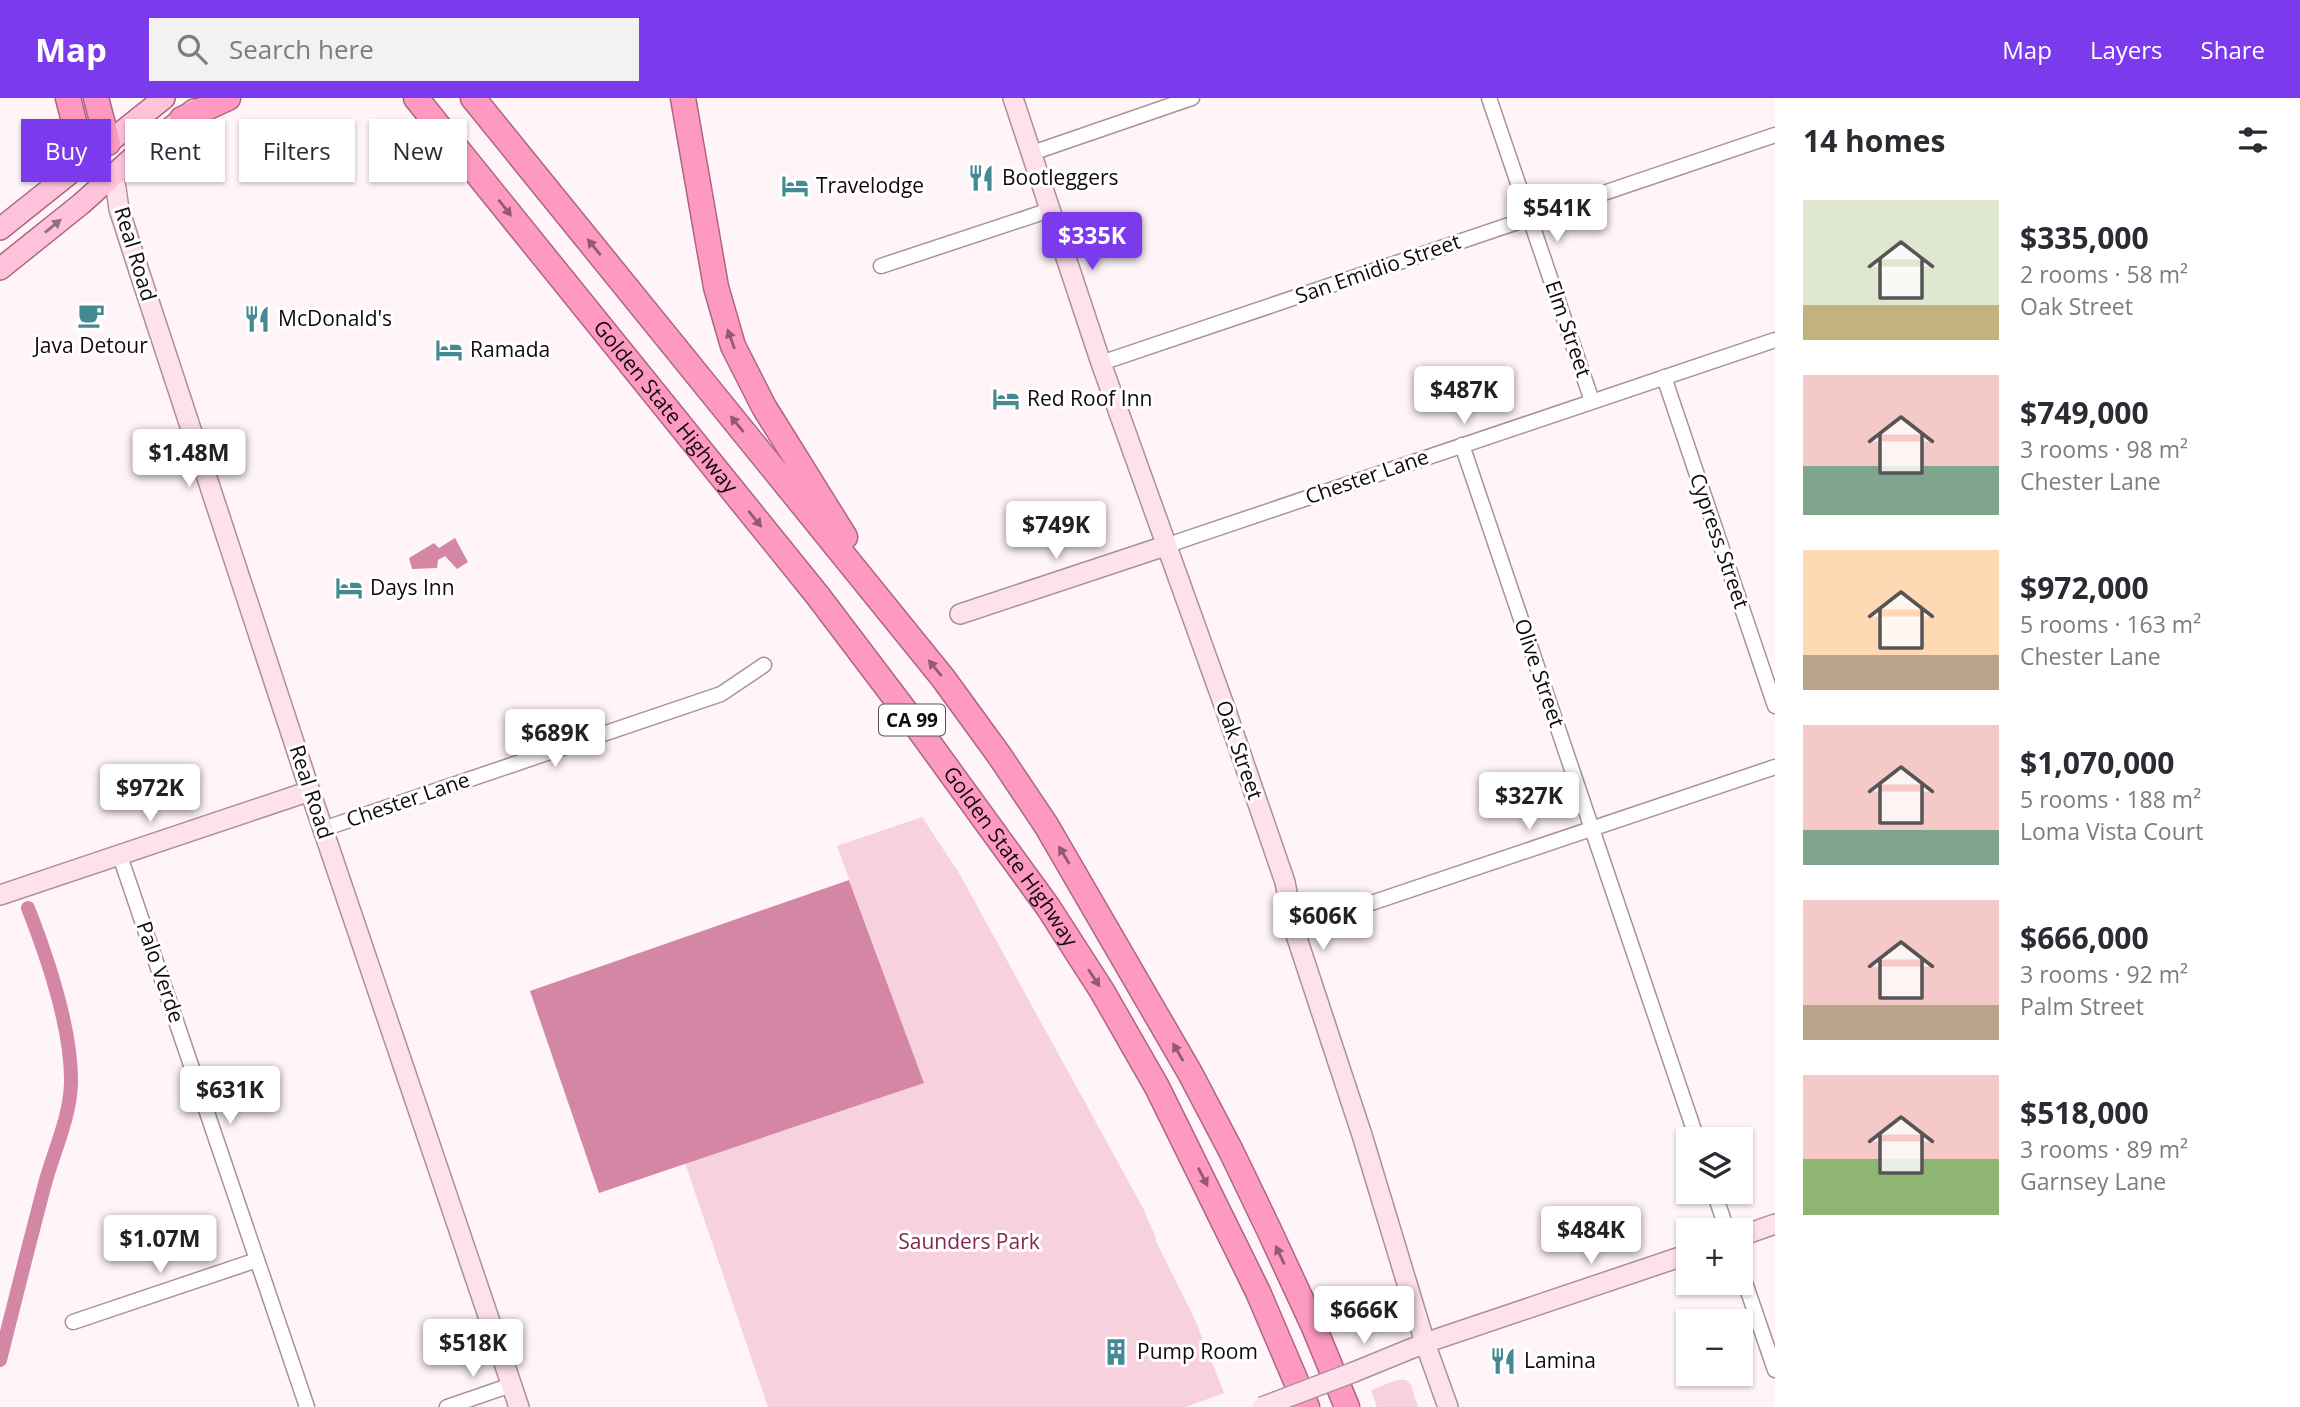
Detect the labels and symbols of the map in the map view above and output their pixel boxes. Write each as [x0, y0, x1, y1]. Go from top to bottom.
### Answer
restaurant icon: Bootleggers [966, 163, 996, 193]
place label: Bootleggers [1002, 163, 1119, 191]
hotel icon: Travelodge [780, 171, 810, 201]
place label: Travelodge [816, 171, 924, 199]
pin: $541K [1508, 184, 1606, 244]
one-way arrow [498, 199, 513, 217]
street label: Real Road [108, 203, 164, 304]
pin: $335K [1043, 212, 1141, 272]
one-way arrow [44, 219, 62, 234]
street label: San Emidio Street [1291, 227, 1464, 309]
one-way arrow [587, 239, 602, 256]
street label: Elm Street [1539, 277, 1599, 381]
cafe icon: Java Detour [76, 300, 106, 330]
restaurant icon: McDonald's [242, 304, 272, 334]
place label: McDonald's [278, 304, 392, 332]
street label: Golden State Highway [588, 314, 745, 499]
one-way arrow [725, 329, 736, 350]
place label: Java Detour [32, 331, 148, 359]
hotel icon: Ramada [434, 335, 464, 365]
place label: Ramada [470, 335, 550, 363]
pin: $487K [1415, 366, 1513, 426]
hotel icon: Red Roof Inn [991, 384, 1021, 414]
place label: Red Roof Inn [1027, 384, 1152, 412]
one-way arrow [730, 415, 745, 432]
pin: $1.48M [132, 430, 246, 489]
street label: Chester Lane [1301, 442, 1432, 510]
street label: Cypress Street [1684, 469, 1756, 612]
pin: $749K [1007, 502, 1105, 561]
one-way arrow [748, 510, 763, 528]
hotel icon: Days Inn [334, 573, 364, 603]
place label: Days Inn [370, 573, 455, 601]
street label: Olive Street [1508, 615, 1572, 731]
one-way arrow [927, 659, 942, 677]
street label: Oak Street [1210, 696, 1270, 803]
road number: CA 99 [879, 705, 945, 736]
pin: $689K [506, 710, 604, 769]
street label: Real Road [284, 741, 340, 842]
street label: Golden State Highway [937, 760, 1085, 952]
pin: $972K [101, 764, 199, 824]
street label: Chester Lane [342, 765, 473, 833]
pin: $327K [1480, 772, 1578, 832]
one-way arrow [1057, 845, 1070, 864]
pin: $606K [1274, 892, 1372, 952]
street label: Palo Verde [131, 917, 191, 1026]
one-way arrow [1087, 969, 1101, 987]
one-way arrow [1172, 1042, 1184, 1061]
pin: $631K [181, 1066, 279, 1126]
one-way arrow [1196, 1168, 1208, 1188]
pin: $484K [1542, 1206, 1640, 1266]
pin: $1.07M [103, 1216, 217, 1275]
park label: Saunders Park [898, 1227, 1040, 1255]
one-way arrow [1275, 1245, 1286, 1265]
pin: $666K [1315, 1286, 1413, 1346]
pin: $518K [424, 1320, 522, 1379]
building icon: Pump Room [1101, 1337, 1131, 1367]
place label: Pump Room [1137, 1337, 1258, 1365]
restaurant icon: Lamina [1488, 1346, 1518, 1376]
place label: Lamina [1524, 1346, 1596, 1374]

